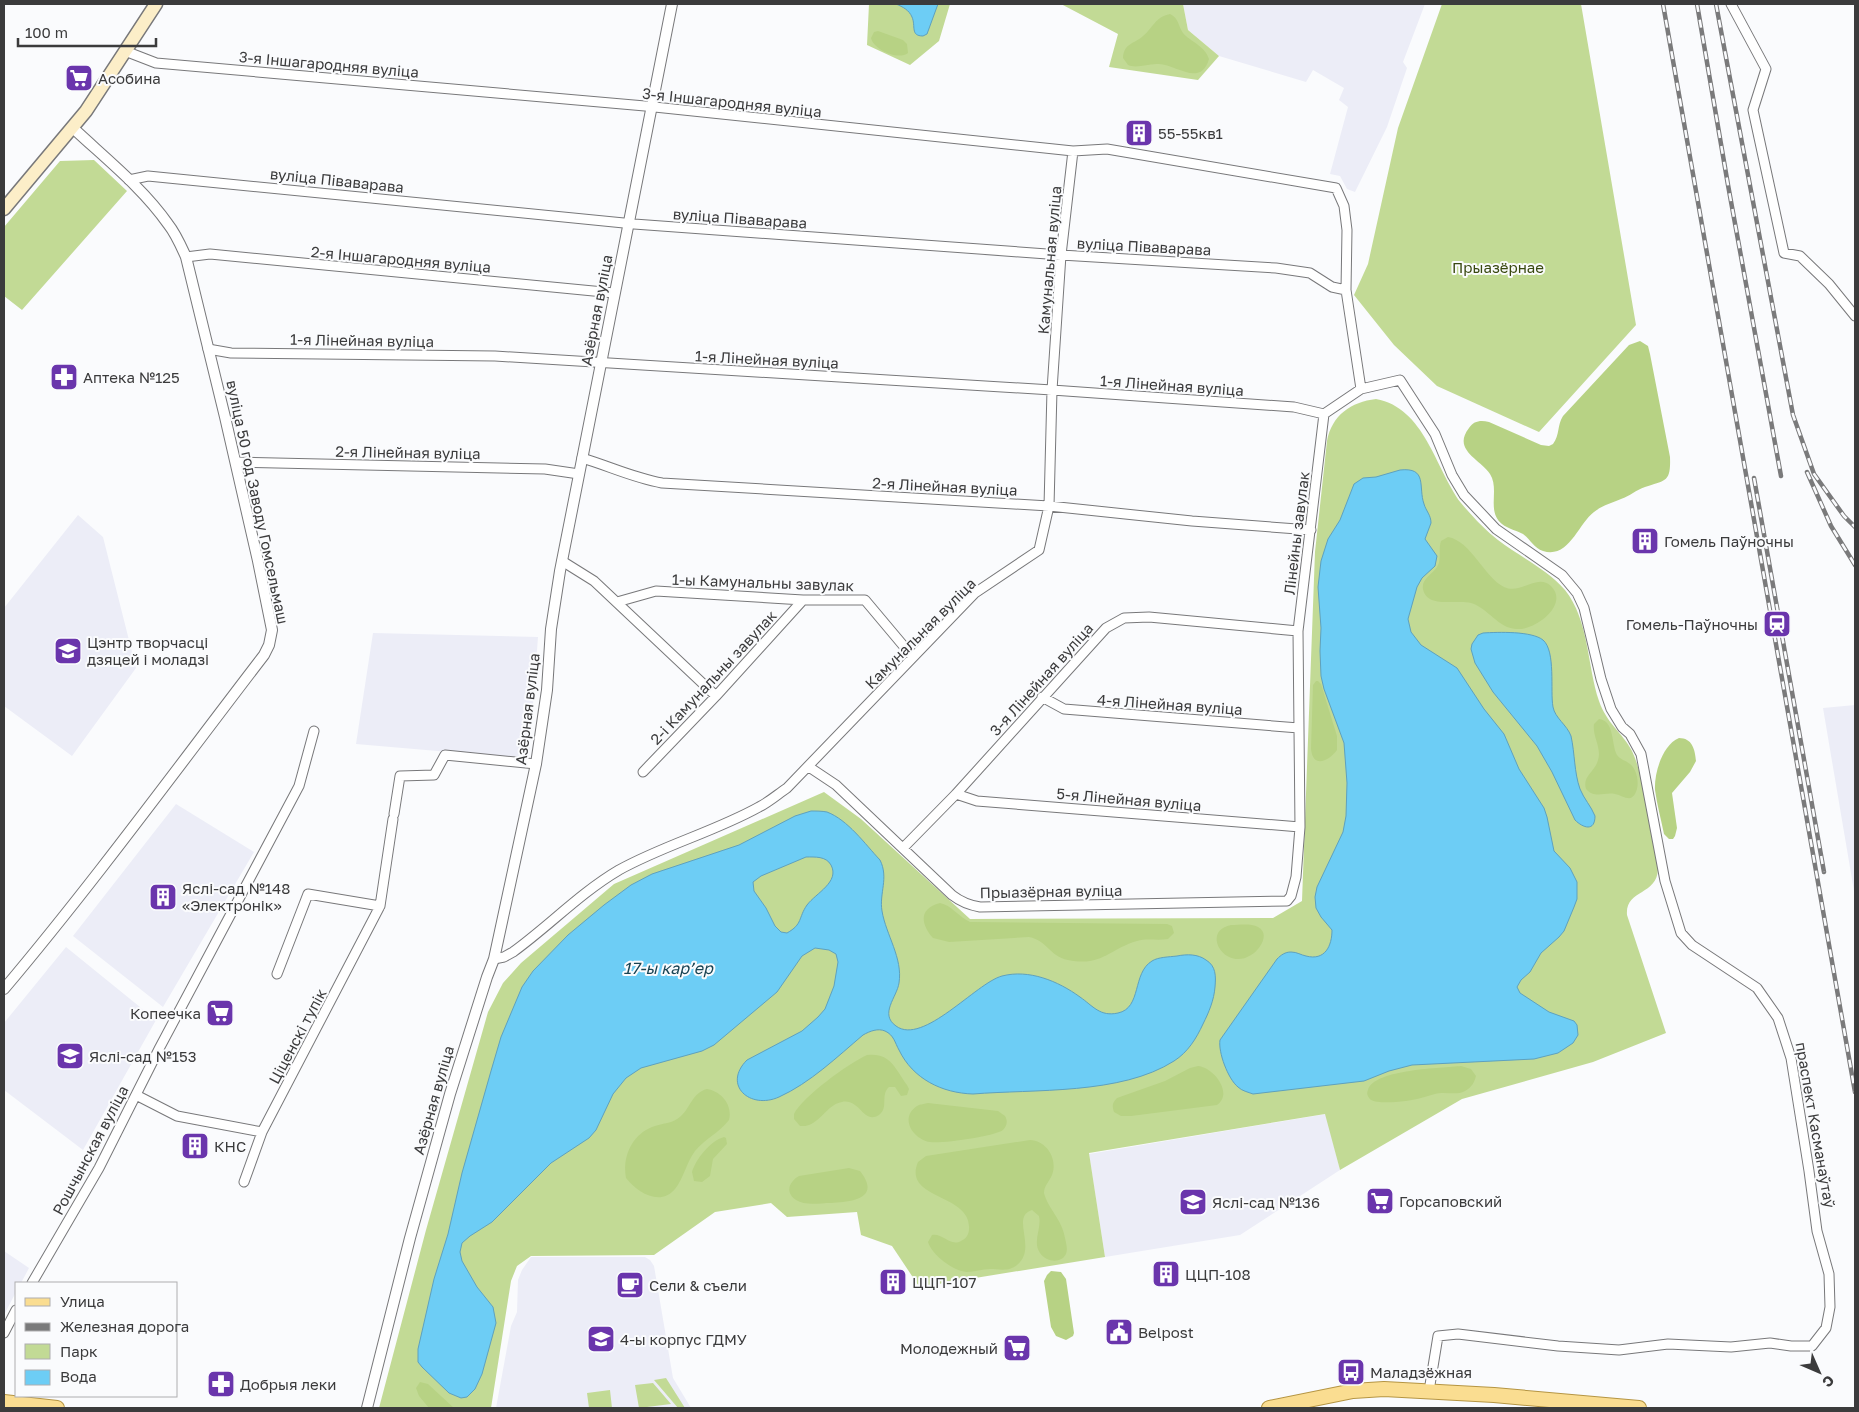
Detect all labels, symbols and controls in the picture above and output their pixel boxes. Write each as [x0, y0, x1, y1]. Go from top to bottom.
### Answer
scale bar [18, 15, 155, 47]
text: 100 m [25, 23, 68, 41]
street label: 3-я Іншагародняя вуліца [238, 47, 420, 81]
supermarket icon: Асобина [64, 63, 94, 93]
place label: Асобина [98, 69, 161, 87]
street label: 3-я Іншагародняя вуліца [641, 84, 823, 120]
building icon: 55-55кв1 [1124, 118, 1154, 148]
place label: 55-55кв1 [1158, 124, 1223, 142]
street label: вуліца Піваварава [269, 164, 405, 196]
street label: Камунальная вуліца [1034, 185, 1064, 335]
street label: вуліца Піваварава [672, 204, 808, 232]
street label: вуліца Піваварава [1076, 233, 1212, 259]
street label: 2-я Іншагародняя вуліца [310, 242, 492, 276]
street label: Азёрная вуліца [576, 253, 616, 367]
park label: Прыазёрнае [1452, 258, 1544, 276]
street label: 1-я Лінейная вуліца [290, 330, 434, 350]
street label: 1-я Лінейная вуліца [695, 346, 839, 372]
pharmacy icon: Аптека №125 [49, 362, 79, 392]
place label: Аптека №125 [83, 368, 180, 386]
street label: 1-я Лінейная вуліца [1100, 371, 1244, 399]
street label: вуліца 50 год Заводу Гомсельмаш [223, 378, 293, 626]
street label: 2-я Лінейная вуліца [335, 442, 481, 462]
street label: Лінейны завулак [1280, 470, 1313, 596]
street label: 2-я Лінейная вуліца [872, 473, 1018, 499]
building icon: Гомель Паўночны [1630, 526, 1660, 556]
place label: Гомель Паўночны [1664, 532, 1794, 550]
street label: 1-ы Камунальны завулак [672, 570, 855, 594]
street label: Камунальная вуліца [861, 574, 979, 692]
street label: 2-і Камунальны завулак [646, 606, 780, 748]
station icon: Гомель-Паўночны [1762, 609, 1792, 639]
place label: Гомель-Паўночны [1626, 615, 1758, 633]
street label: 3-я Лінейная вуліца [986, 619, 1096, 739]
place label: Цэнтр творчасці дзяцей і моладзі [87, 633, 209, 668]
school or university icon: Цэнтр творчасці дзяцей і моладзі [53, 636, 83, 666]
street label: Азёрная вуліца [511, 652, 543, 766]
street label: 4-я Лінейная вуліца [1097, 690, 1243, 718]
street label: 5-я Лінейная вуліца [1056, 784, 1202, 814]
place label: Яслі-сад №148 «Электронік» [182, 879, 290, 914]
street label: Прыазёрная вуліца [980, 881, 1122, 901]
building icon: Яслі-сад №148 «Электронік» [148, 882, 178, 912]
water label: 17-ы кар’ер [623, 958, 714, 978]
street label: Ціценскі тупік [264, 985, 330, 1087]
supermarket icon: Копеечка [205, 998, 235, 1028]
place label: Копеечка [130, 1004, 201, 1022]
school or university icon: Яслі-сад №153 [55, 1041, 85, 1071]
street label: праспект Касманаўтаў [1793, 1041, 1840, 1210]
street label: Азёрная вуліца [409, 1043, 457, 1157]
place label: Яслі-сад №153 [89, 1047, 197, 1065]
street label: Рошчынская вуліца [48, 1082, 132, 1218]
building icon: КНС [180, 1131, 210, 1161]
place label: КНС [214, 1137, 246, 1155]
supermarket icon: Горсаповский [1365, 1186, 1395, 1216]
school or university icon: Яслі-сад №136 [1178, 1187, 1208, 1217]
place label: Горсаповский [1399, 1192, 1502, 1210]
place label: Яслі-сад №136 [1212, 1193, 1320, 1211]
building icon: ЦЦП-108 [1151, 1259, 1181, 1289]
place label: ЦЦП-108 [1185, 1265, 1251, 1283]
building icon: ЦЦП-107 [878, 1267, 908, 1297]
cafe icon: Сели & съели [615, 1270, 645, 1300]
place label: ЦЦП-107 [912, 1273, 976, 1291]
place label: Сели & съели [649, 1276, 747, 1294]
legend [15, 1282, 178, 1397]
text: Улица [60, 1292, 105, 1310]
text: Железная дорога [60, 1317, 189, 1335]
public building icon: Belpost [1104, 1317, 1134, 1347]
place label: Belpost [1138, 1323, 1194, 1341]
school or university icon: 4-ы корпус ГДМУ [586, 1324, 616, 1354]
place label: 4-ы корпус ГДМУ [620, 1330, 747, 1348]
supermarket icon: Молодежный [1002, 1333, 1032, 1363]
place label: Молодежный [900, 1339, 998, 1357]
text: Парк [60, 1342, 98, 1360]
north arrow [1794, 1347, 1844, 1397]
bus stop icon: Маладзёжная [1336, 1357, 1366, 1387]
place label: Маладзёжная [1370, 1363, 1472, 1381]
text: Вода [60, 1367, 97, 1385]
pharmacy icon: Добрыя леки [206, 1369, 236, 1399]
text: С [1819, 1372, 1838, 1391]
place label: Добрыя леки [240, 1375, 336, 1393]

